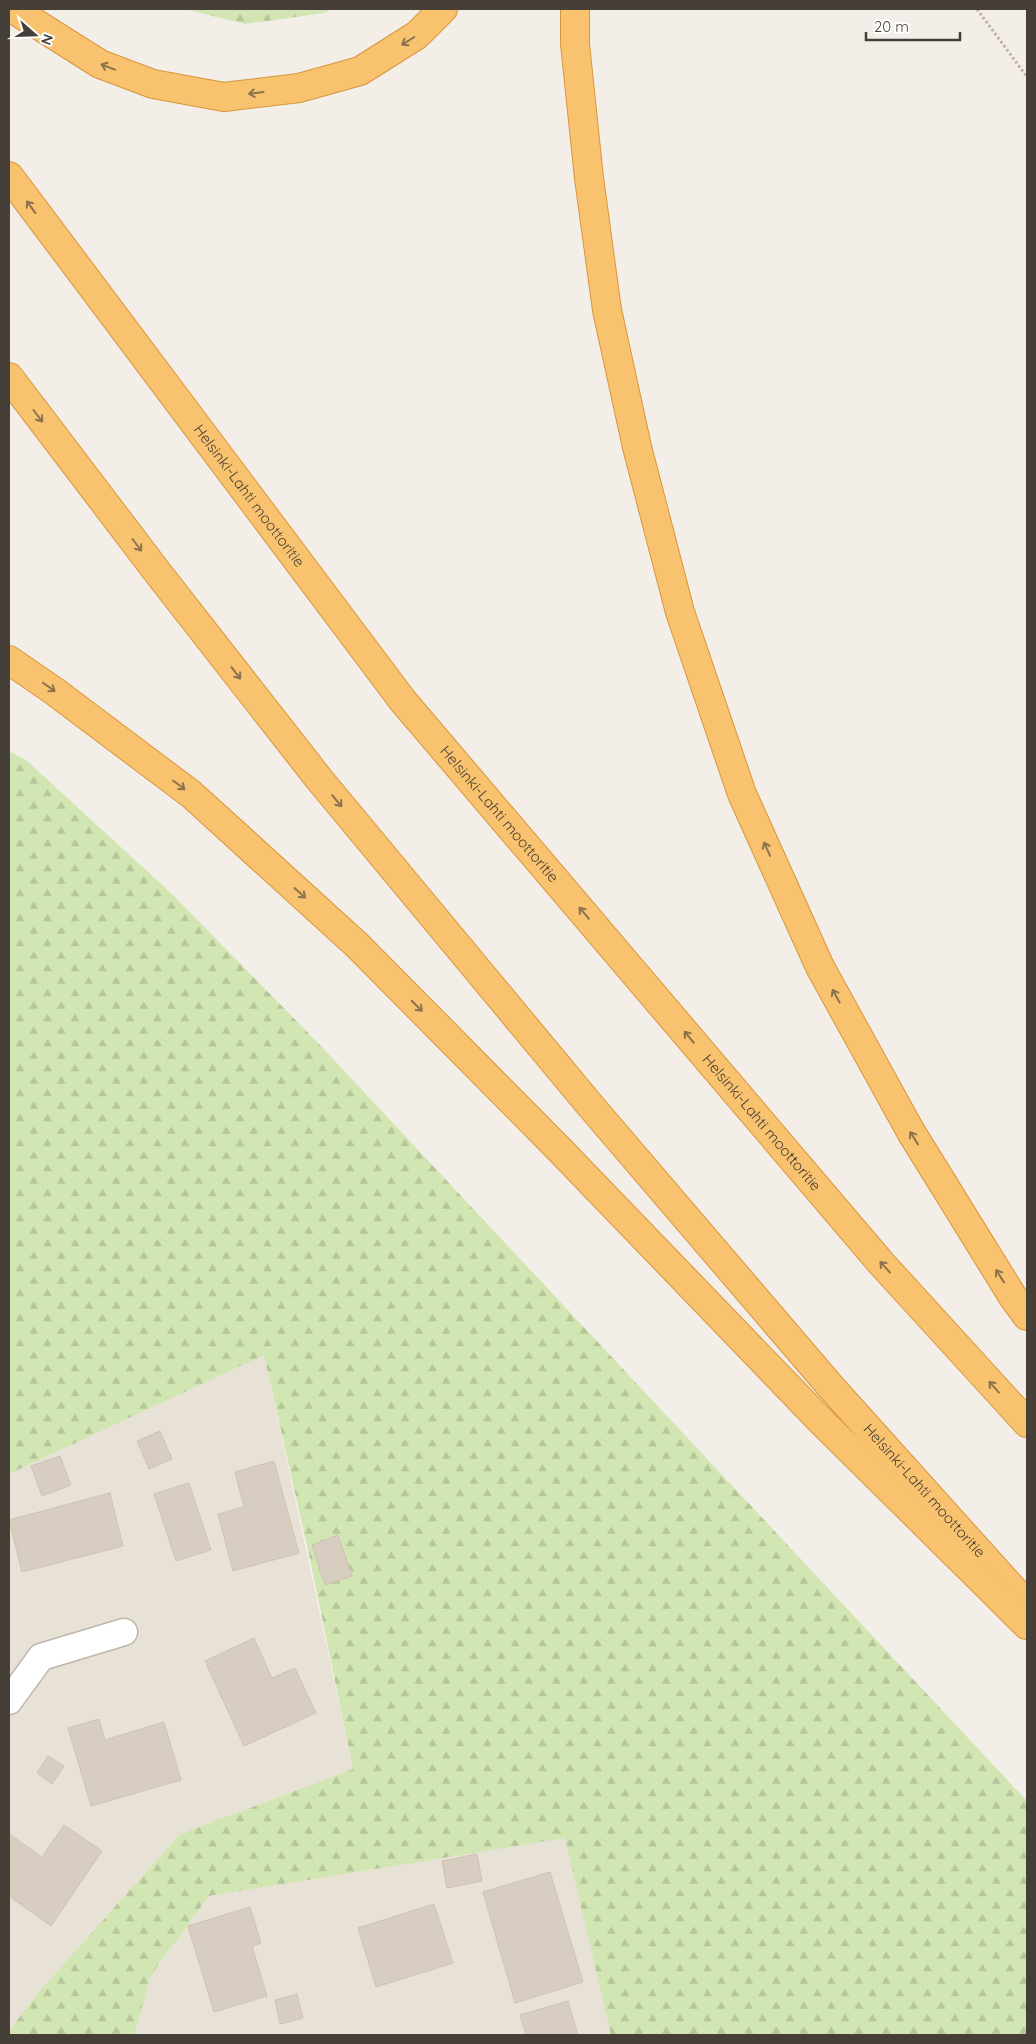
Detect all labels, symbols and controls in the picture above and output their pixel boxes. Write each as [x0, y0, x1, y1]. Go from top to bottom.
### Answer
north arrow [10, 10, 60, 60]
scale bar [866, 10, 960, 42]
text: 20 m [874, 17, 909, 36]
text: N [37, 32, 57, 47]
one-way arrow [401, 37, 415, 47]
one-way arrow [101, 62, 116, 71]
one-way arrow [248, 88, 264, 98]
one-way arrow [26, 201, 37, 214]
one-way arrow [33, 409, 44, 422]
street label: Helsinki-Lahti moottoritie [190, 420, 309, 571]
one-way arrow [131, 538, 142, 551]
one-way arrow [231, 666, 242, 679]
one-way arrow [42, 682, 56, 692]
street label: Helsinki-Lahti moottoritie [436, 742, 563, 886]
one-way arrow [172, 780, 186, 790]
one-way arrow [331, 794, 342, 807]
one-way arrow [761, 842, 771, 857]
one-way arrow [293, 887, 306, 899]
one-way arrow [578, 907, 589, 920]
one-way arrow [830, 989, 840, 1003]
one-way arrow [411, 999, 423, 1012]
one-way arrow [683, 1030, 695, 1043]
street label: Helsinki-Lahti moottoritie [699, 1050, 826, 1195]
one-way arrow [909, 1131, 919, 1145]
one-way arrow [879, 1260, 891, 1273]
one-way arrow [995, 1269, 1005, 1283]
one-way arrow [989, 1381, 1000, 1394]
street label: Helsinki-Lahti moottoritie [860, 1419, 990, 1561]

